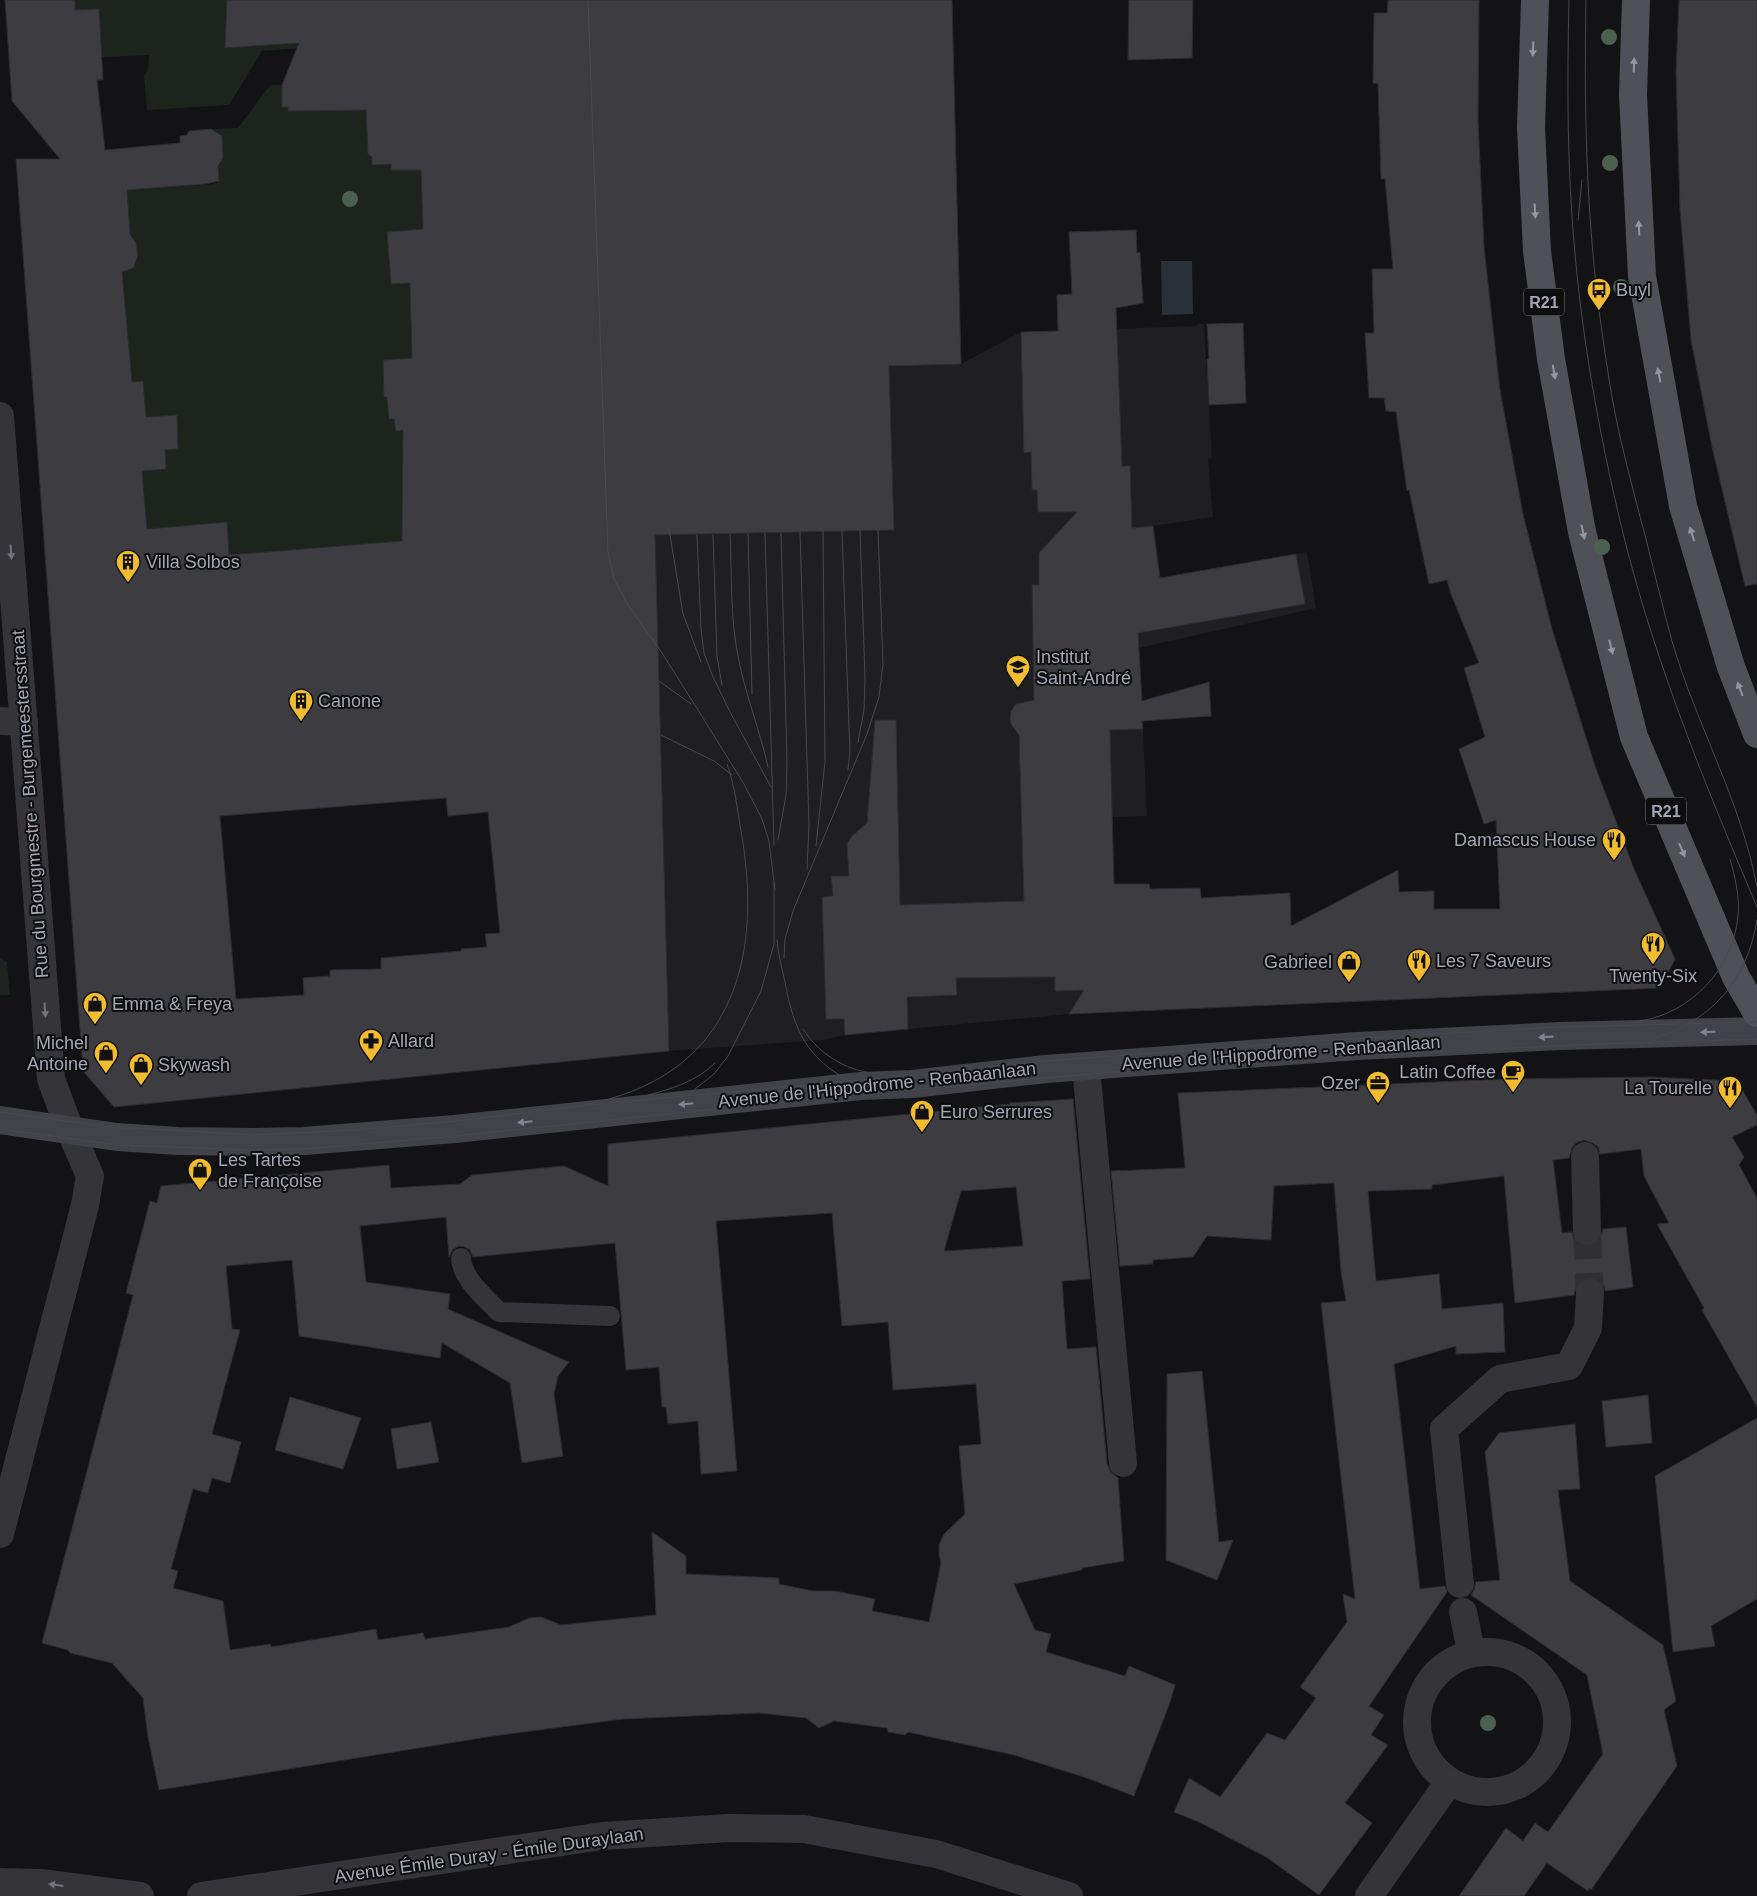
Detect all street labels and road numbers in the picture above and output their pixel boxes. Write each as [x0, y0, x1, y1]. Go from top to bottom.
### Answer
road number: R21 [1524, 288, 1564, 316]
street label: Rue du Bourgmestre - Burgemeestersstraat [8, 629, 52, 979]
road number: R21 [1646, 798, 1686, 824]
street label: Avenue de l'Hippodrome - Renbaanlaan [1121, 1032, 1441, 1074]
street label: Avenue de l'Hippodrome - Renbaanlaan [717, 1058, 1037, 1112]
street label: Avenue Émile Duray - Émile Duraylaan [333, 1823, 645, 1887]

